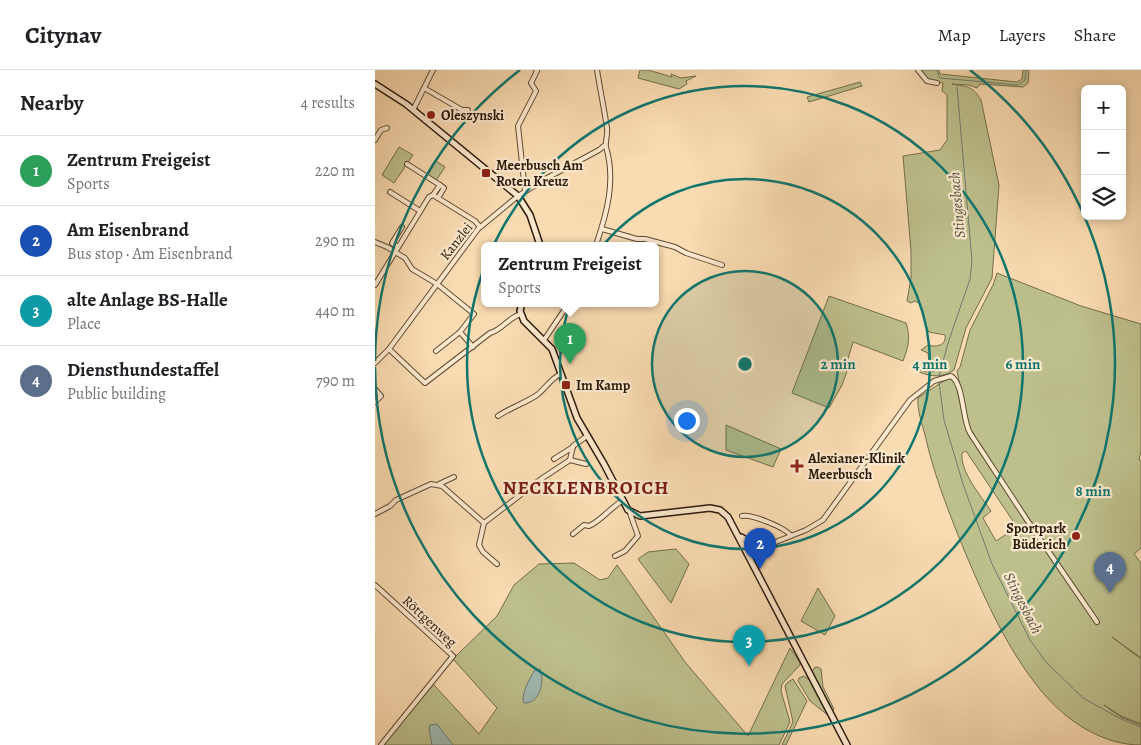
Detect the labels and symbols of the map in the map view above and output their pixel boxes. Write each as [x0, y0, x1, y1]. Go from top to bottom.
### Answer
place label: Oleszynski [441, 106, 504, 125]
marker: Oleszynski [425, 109, 437, 121]
place label: Meerbusch Am Roten Kreuz [496, 156, 583, 191]
marker: Meerbusch Am Roten Kreuz [480, 167, 492, 179]
water label: Stingesbach [944, 171, 970, 239]
street label: Kanzlei [436, 219, 477, 264]
pin: 1 [554, 323, 586, 364]
text: 2 min [820, 354, 856, 374]
text: 4 min [912, 354, 948, 374]
text: 6 min [1006, 354, 1041, 374]
centre of rings [736, 355, 754, 373]
place label: Im Kamp [576, 376, 631, 395]
marker: Im Kamp [560, 379, 572, 391]
your location [674, 408, 700, 434]
place label: Alexianer-Klinik Meerbusch [807, 449, 906, 484]
marker: Alexianer-Klinik Meerbusch [790, 459, 804, 473]
district label: NECKLENBROICH [503, 475, 669, 501]
text: 8 min [1075, 481, 1111, 501]
place label: Sportpark Büderich [1006, 519, 1067, 554]
pin: 2 [744, 528, 776, 569]
marker: Sportpark Büderich [1070, 530, 1082, 542]
pin: 4 [1094, 552, 1126, 593]
water label: Stingesbach [999, 569, 1047, 637]
street label: Röttgenweg [398, 591, 461, 651]
pin: 3 [733, 625, 765, 666]

